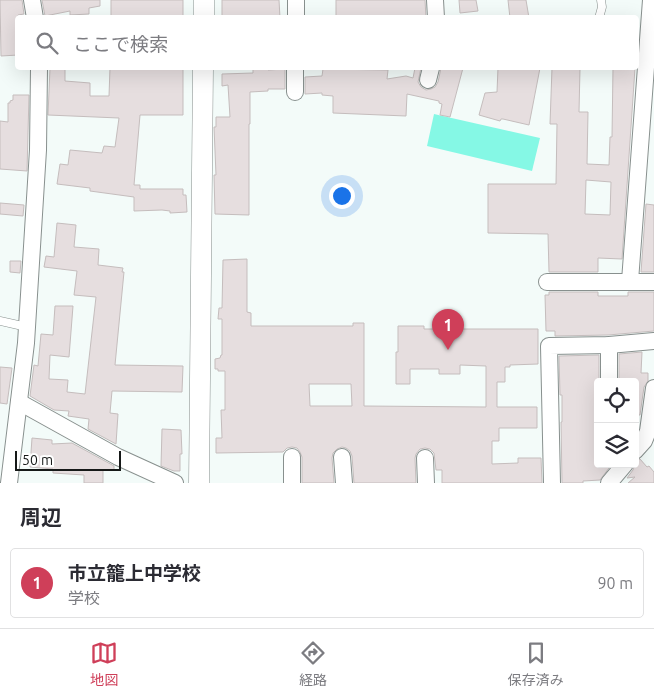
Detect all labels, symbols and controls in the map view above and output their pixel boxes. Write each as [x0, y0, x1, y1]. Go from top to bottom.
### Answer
search box [15, 15, 639, 70]
icon: search [33, 29, 61, 57]
text: ここで検索 [73, 33, 168, 55]
your location [329, 183, 355, 209]
pin: 1 [432, 309, 464, 350]
map controls [594, 378, 639, 468]
button: locate [594, 378, 639, 423]
button: layers [594, 423, 639, 468]
scale bar [15, 448, 121, 471]
text: 50 m [22, 452, 53, 468]
text: 周辺 [20, 505, 62, 529]
text: 市立籠上中学校 [68, 562, 201, 584]
text: 1 [32, 574, 42, 592]
text: 90 m [597, 574, 633, 592]
text: 学校 [68, 589, 100, 607]
tab: 地図 [90, 639, 118, 689]
tab: 経路 [299, 639, 327, 689]
tab: 保存済み [508, 639, 564, 689]

